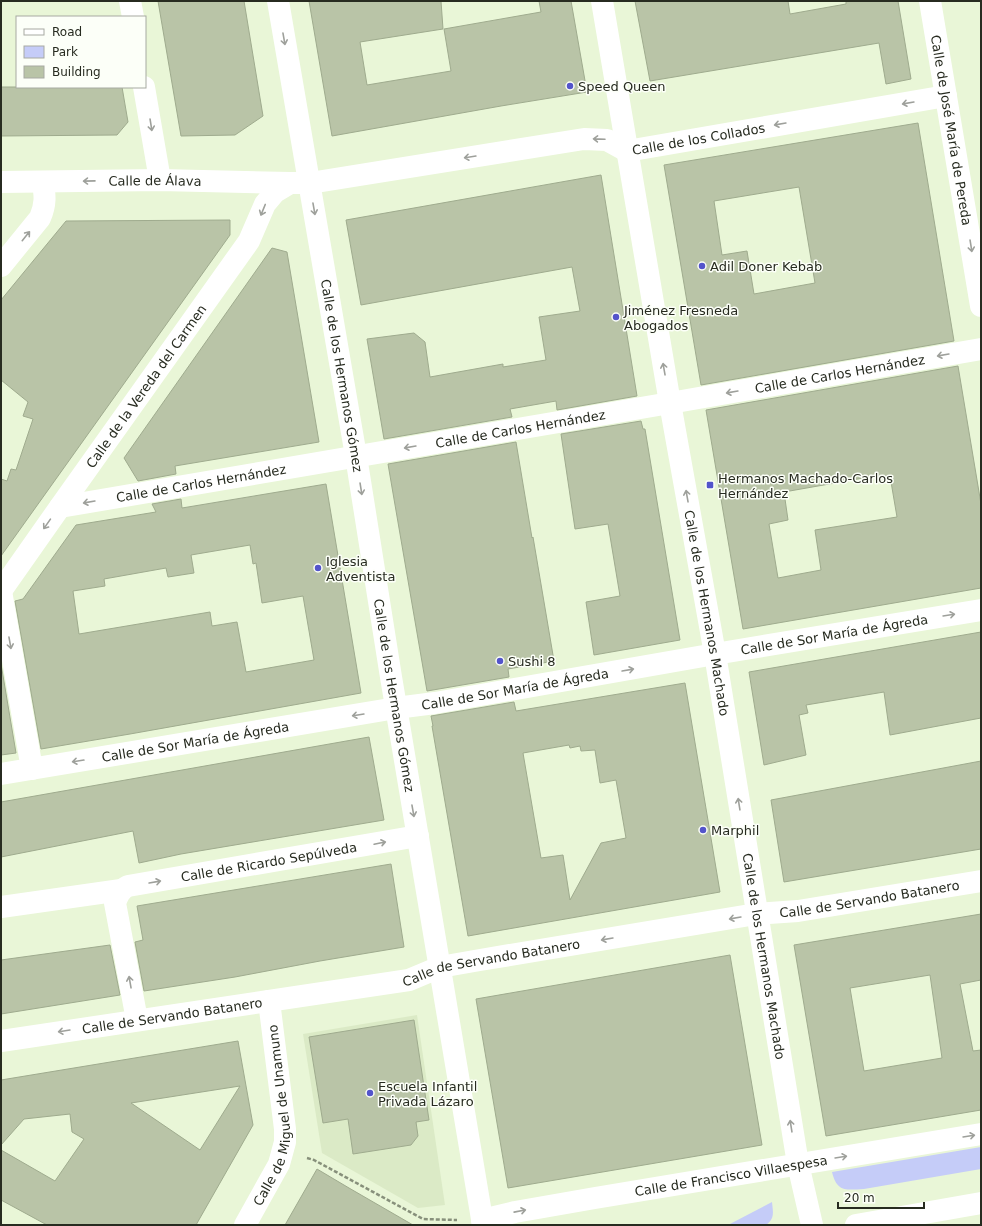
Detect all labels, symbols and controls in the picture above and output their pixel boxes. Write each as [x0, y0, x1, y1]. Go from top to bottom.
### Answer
legend [16, 16, 146, 88]
text: Road [52, 25, 82, 39]
one-way arrow [281, 33, 289, 46]
street label: Calle de José María de Pereda [928, 34, 975, 227]
text: Park [52, 45, 78, 59]
text: Building [52, 65, 101, 79]
place label: Speed Queen [578, 79, 666, 94]
marker: Speed Queen [565, 81, 575, 91]
one-way arrow [902, 99, 915, 107]
one-way arrow [147, 119, 155, 132]
street label: Calle de los Collados [631, 120, 766, 157]
one-way arrow [774, 121, 787, 129]
one-way arrow [593, 136, 606, 143]
one-way arrow [464, 153, 477, 161]
street label: Calle de Álava [108, 172, 202, 188]
one-way arrow [83, 177, 96, 185]
one-way arrow [310, 202, 318, 215]
one-way arrow [258, 203, 266, 215]
one-way arrow [21, 230, 30, 241]
one-way arrow [967, 240, 975, 253]
place label: Adil Doner Kebab [710, 259, 822, 274]
marker: Adil Doner Kebab [697, 261, 707, 271]
street label: Calle de los Hermanos Gómez [318, 278, 366, 473]
street label: Calle de la Vereda del Carmen [83, 301, 209, 471]
place label: Jiménez Fresneda Abogados [623, 303, 738, 333]
marker: Jiménez Fresneda Abogados [611, 312, 621, 322]
street label: Calle de Carlos Hernández [754, 351, 926, 396]
one-way arrow [936, 352, 949, 360]
one-way arrow [660, 362, 668, 375]
one-way arrow [726, 388, 739, 396]
street label: Calle de Carlos Hernández [434, 407, 607, 450]
one-way arrow [404, 443, 417, 451]
street label: Calle de Carlos Hernández [115, 461, 287, 505]
place label: Hermanos Machado-Carlos Hernández [718, 471, 893, 501]
marker: Hermanos Machado-Carlos Hernández [705, 480, 715, 490]
one-way arrow [357, 482, 365, 495]
one-way arrow [683, 490, 691, 503]
one-way arrow [83, 498, 96, 506]
street label: Calle de los Hermanos Machado [682, 509, 732, 717]
one-way arrow [43, 519, 51, 530]
place label: Iglesia Adventista [326, 554, 395, 584]
marker: Iglesia Adventista [313, 563, 323, 573]
street label: Calle de los Hermanos Gómez [371, 598, 418, 793]
street label: Calle de Sor María de Ágreda [740, 611, 929, 657]
one-way arrow [943, 611, 956, 619]
one-way arrow [6, 636, 14, 649]
place label: Sushi 8 [508, 654, 556, 669]
marker: Sushi 8 [495, 656, 505, 666]
street label: Calle de Sor María de Ágreda [420, 665, 610, 712]
one-way arrow [621, 665, 634, 673]
one-way arrow [352, 711, 365, 719]
street label: Calle de Sor María de Ágreda [101, 719, 290, 765]
one-way arrow [71, 757, 84, 765]
one-way arrow [735, 798, 743, 811]
one-way arrow [410, 804, 418, 817]
place label: Marphil [711, 823, 759, 838]
marker: Marphil [698, 825, 708, 835]
one-way arrow [373, 838, 386, 846]
street label: Calle de Ricardo Sepúlveda [180, 839, 358, 884]
street label: Calle de los Hermanos Machado [740, 852, 788, 1061]
street label: Calle de Servando Batanero [779, 877, 960, 920]
one-way arrow [149, 878, 162, 886]
one-way arrow [729, 914, 742, 922]
one-way arrow [601, 935, 614, 943]
street label: Calle de Servando Batanero [401, 936, 581, 988]
one-way arrow [126, 975, 134, 988]
street label: Calle de Servando Batanero [81, 995, 263, 1036]
street label: Calle de Miguel de Unamuno [250, 1024, 293, 1208]
one-way arrow [58, 1027, 71, 1035]
place label: Escuela Infantil Privada Lázaro [378, 1079, 477, 1109]
marker: Escuela Infantil Privada Lázaro [365, 1088, 375, 1098]
one-way arrow [787, 1120, 795, 1133]
one-way arrow [962, 1132, 975, 1140]
street label: Calle de Francisco Villaespesa [634, 1152, 828, 1199]
one-way arrow [834, 1153, 847, 1161]
scale bar [838, 1184, 924, 1210]
text: 20 m [844, 1191, 875, 1205]
one-way arrow [513, 1207, 526, 1215]

